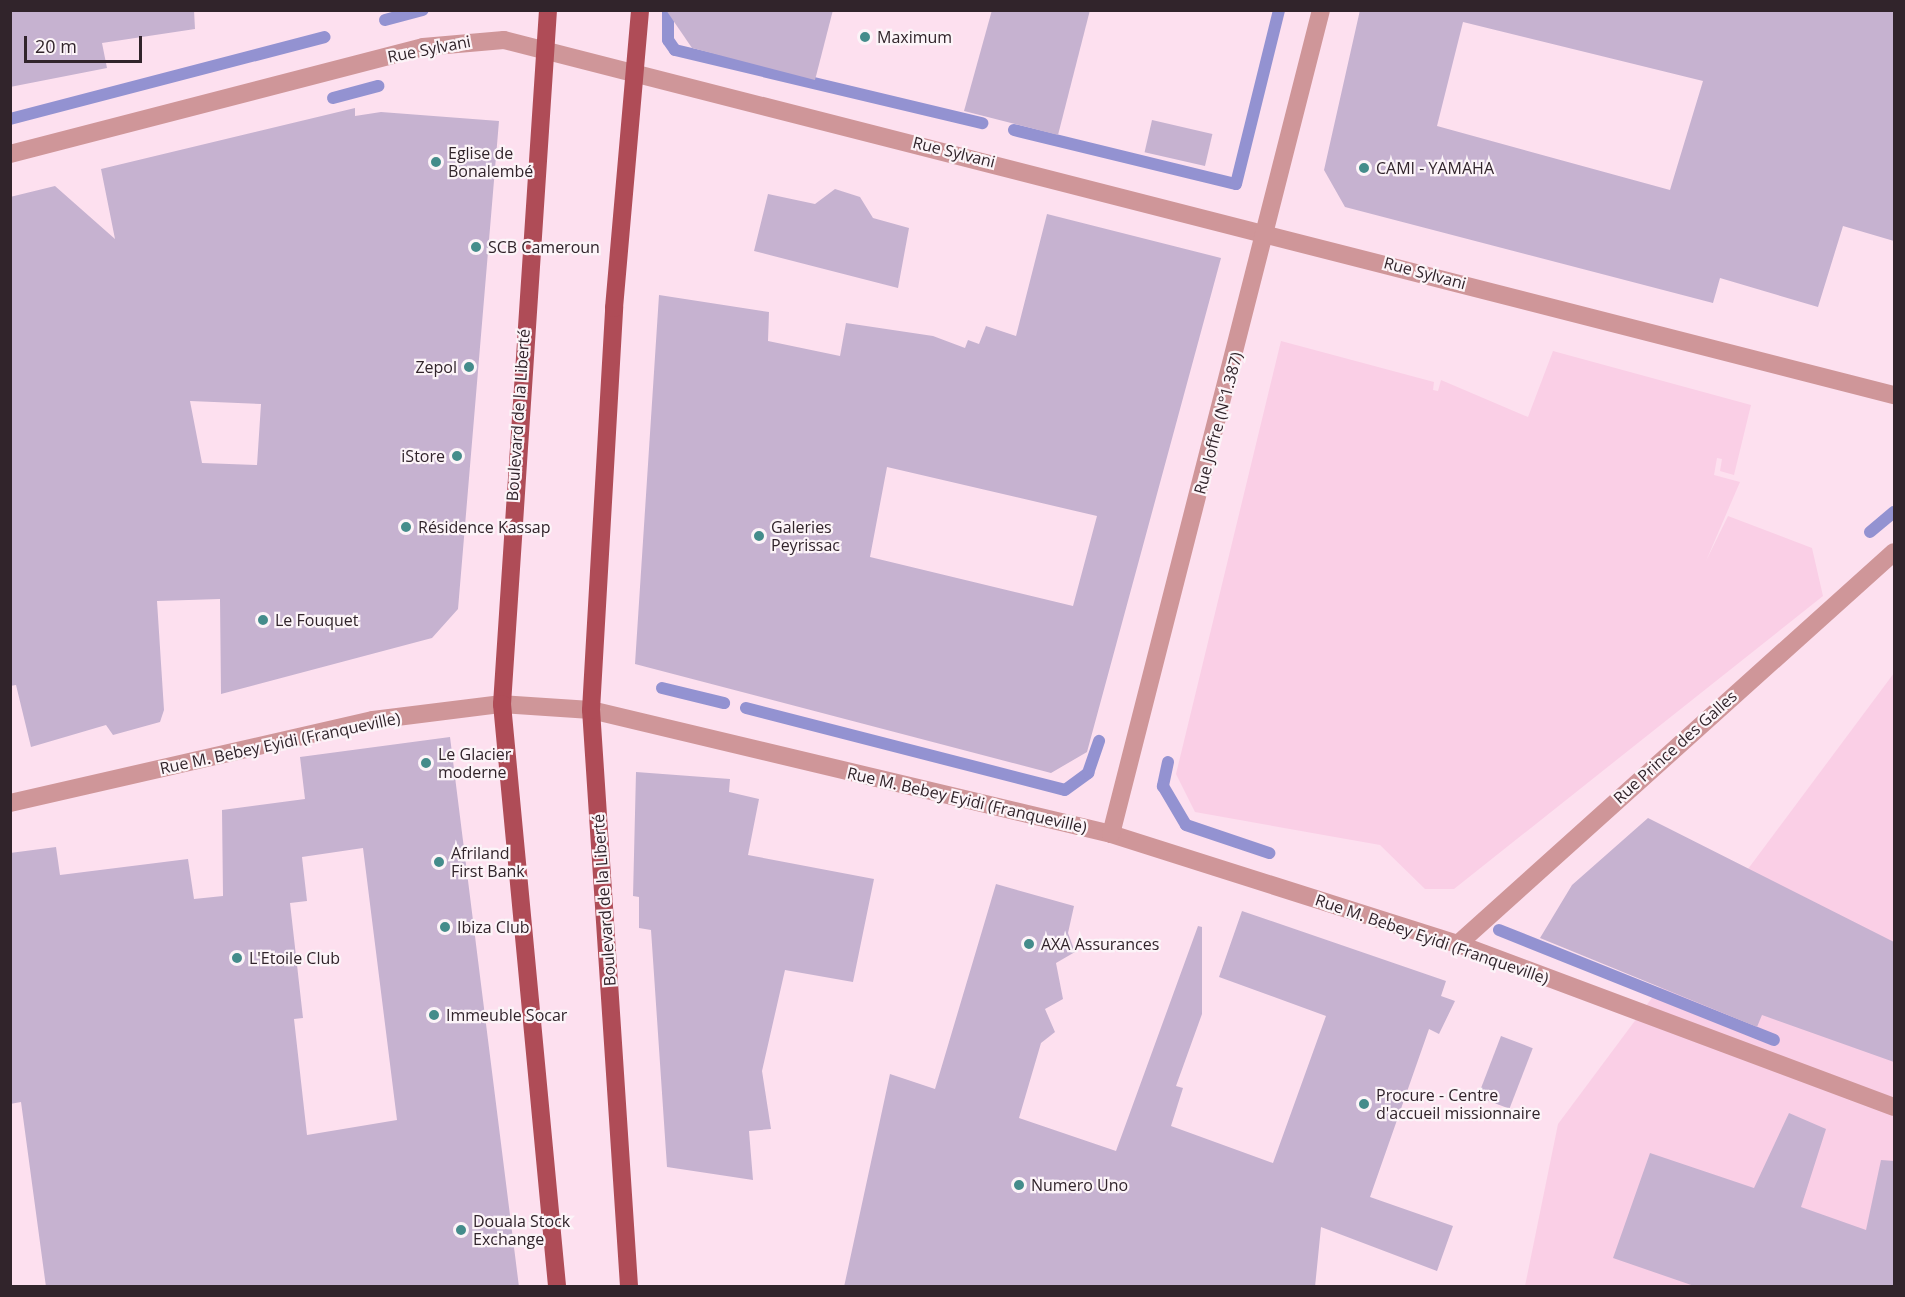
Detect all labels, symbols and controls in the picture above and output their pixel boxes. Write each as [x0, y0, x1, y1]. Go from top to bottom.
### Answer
scale bar [27, 24, 146, 62]
place label: Maximum [877, 27, 952, 47]
marker: Maximum [858, 30, 872, 44]
street label: Rue Sylvani [386, 32, 472, 66]
text: 20 m [35, 34, 77, 58]
street label: Rue Sylvani [911, 132, 997, 172]
place label: Eglise de Bonalembé [448, 143, 533, 181]
marker: Eglise de Bonalembé [429, 155, 443, 169]
place label: CAMI - YAMAHA [1376, 158, 1494, 178]
marker: CAMI - YAMAHA [1357, 161, 1371, 175]
place label: SCB Cameroun [488, 237, 600, 257]
marker: SCB Cameroun [469, 240, 483, 254]
street label: Rue Sylvani [1382, 253, 1468, 293]
street label: Boulevard de la Liberté [502, 328, 534, 502]
street label: Rue Joffre (N°1.387) [1190, 350, 1246, 496]
place label: Zepol [415, 357, 457, 377]
marker: Zepol [462, 360, 476, 374]
place label: iStore [401, 446, 445, 466]
marker: iStore [450, 449, 464, 463]
place label: Résidence Kassap [418, 517, 551, 537]
place label: Galeries Peyrissac [771, 517, 840, 555]
marker: Résidence Kassap [399, 520, 413, 534]
marker: Galeries Peyrissac [752, 529, 766, 543]
place label: Le Fouquet [275, 610, 358, 630]
marker: Le Fouquet [256, 613, 270, 627]
street label: Rue Prince des Galles [1609, 687, 1741, 807]
street label: Rue M. Bebey Eyidi (Franqueville) [158, 708, 402, 778]
place label: Le Glacier moderne [438, 744, 511, 782]
marker: Le Glacier moderne [419, 756, 433, 770]
street label: Rue M. Bebey Eyidi (Franqueville) [845, 763, 1089, 837]
street label: Boulevard de la Liberté [588, 813, 620, 987]
place label: Afriland First Bank [451, 843, 525, 881]
marker: Afriland First Bank [432, 855, 446, 869]
street label: Rue M. Bebey Eyidi (Franqueville) [1313, 890, 1551, 988]
place label: Ibiza Club [457, 917, 530, 937]
marker: Ibiza Club [438, 920, 452, 934]
place label: AXA Assurances [1041, 934, 1159, 954]
marker: AXA Assurances [1022, 937, 1036, 951]
place label: L'Etoile Club [249, 948, 340, 968]
marker: L'Etoile Club [230, 951, 244, 965]
place label: Immeuble Socar [446, 1005, 567, 1025]
marker: Immeuble Socar [427, 1008, 441, 1022]
place label: Procure - Centre d'accueil missionnaire [1376, 1085, 1540, 1123]
marker: Procure - Centre d'accueil missionnaire [1357, 1097, 1371, 1111]
place label: Numero Uno [1031, 1175, 1128, 1195]
marker: Numero Uno [1012, 1178, 1026, 1192]
place label: Douala Stock Exchange [473, 1211, 570, 1249]
marker: Douala Stock Exchange [454, 1223, 468, 1237]

